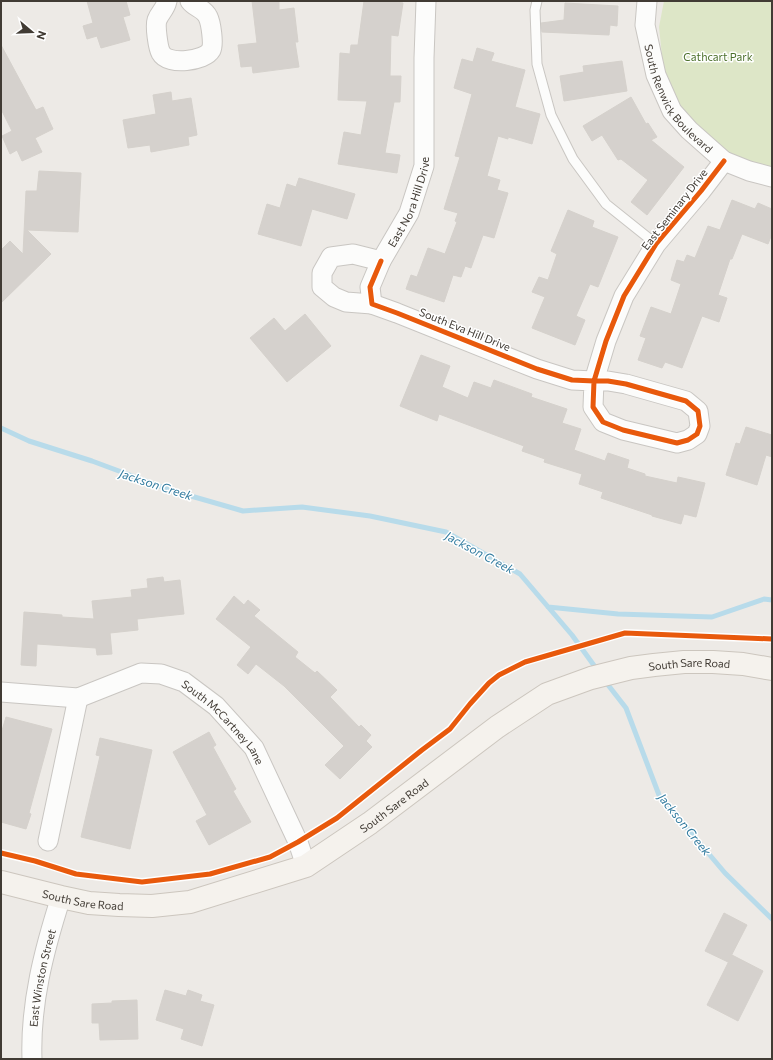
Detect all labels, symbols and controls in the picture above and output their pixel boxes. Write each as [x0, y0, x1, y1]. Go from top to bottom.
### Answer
north arrow [12, 12, 52, 52]
text: N [34, 29, 49, 41]
street label: South Renwick Boulevard [643, 43, 716, 155]
park label: Cathcart Park [683, 50, 753, 63]
street label: East Nora Hill Drive [384, 157, 431, 249]
street label: East Seminary Drive [638, 166, 710, 252]
street label: South Eva Hill Drive [418, 305, 513, 353]
water label: Jackson Creek [116, 465, 195, 504]
water label: Jackson Creek [442, 528, 517, 577]
street label: South Sare Road [647, 655, 731, 672]
street label: South McCartney Lane [180, 676, 267, 766]
street label: South Sare Road [357, 775, 430, 835]
water label: Jackson Creek [654, 789, 715, 859]
street label: South Sare Road [41, 886, 124, 912]
street label: East Winston Street [26, 927, 58, 1027]

